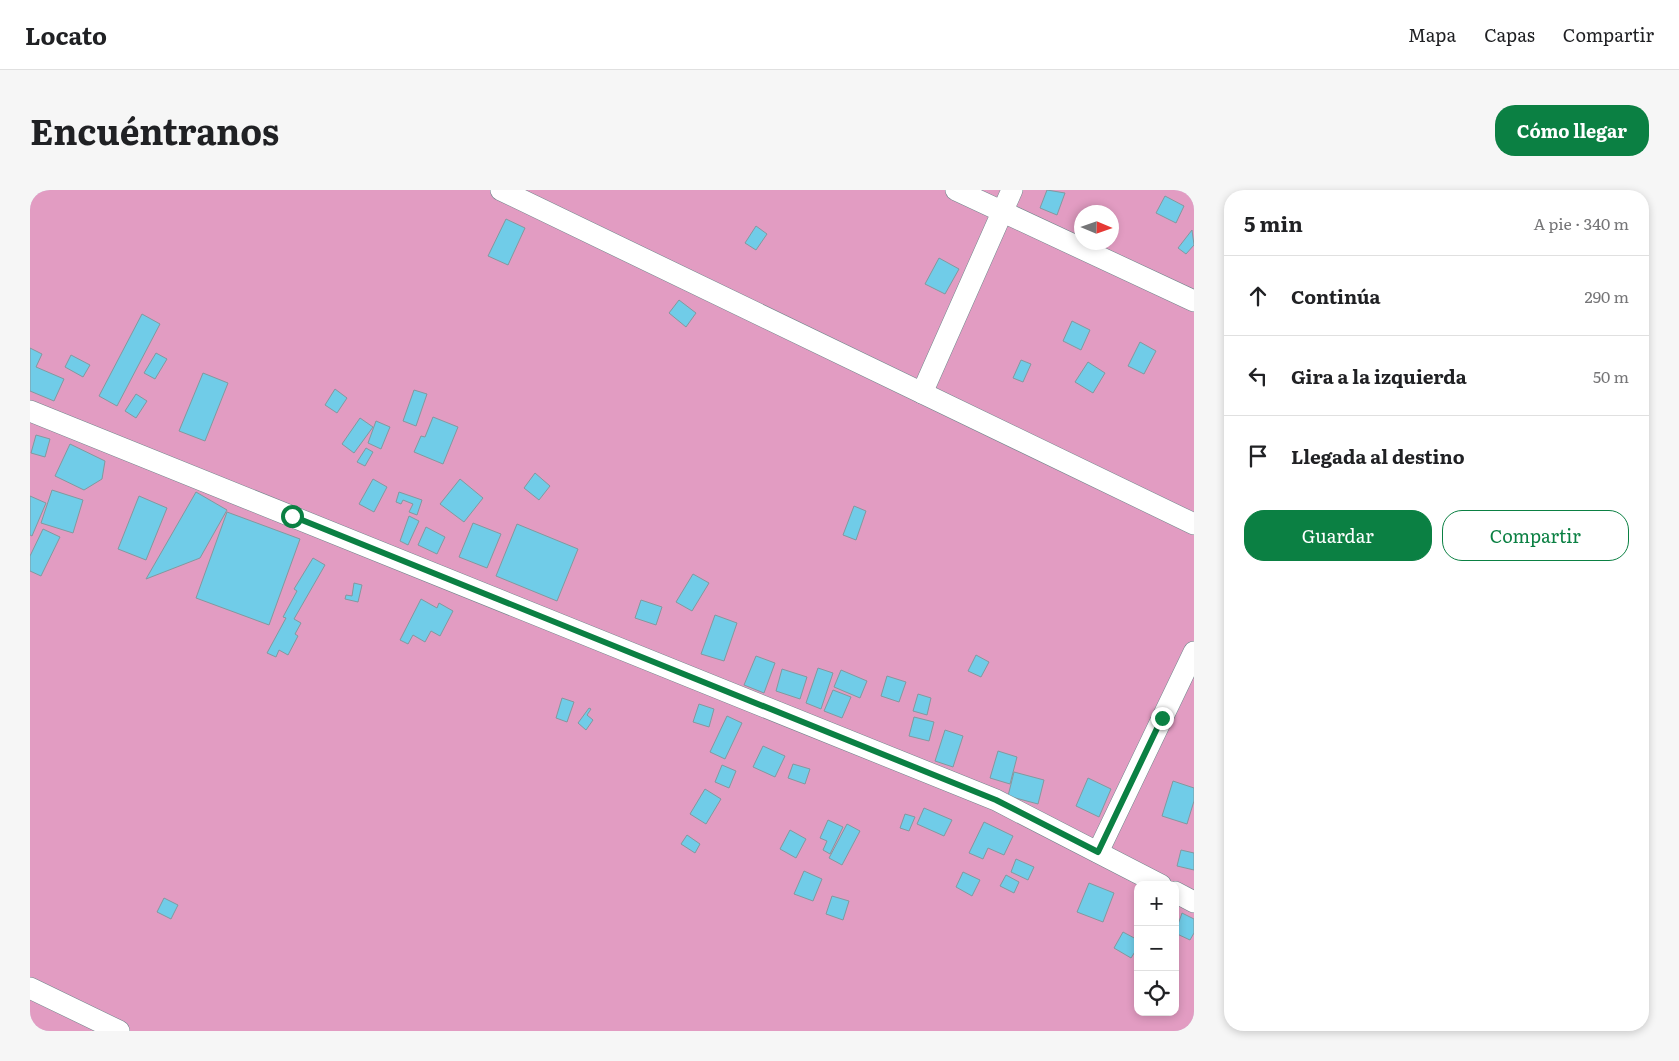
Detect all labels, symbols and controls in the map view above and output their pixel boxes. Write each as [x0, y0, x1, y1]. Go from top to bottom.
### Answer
text: Locato [25, 17, 107, 52]
text: Mapa [1408, 21, 1456, 48]
text: Capas [1484, 21, 1535, 48]
text: Compartir [1563, 21, 1654, 48]
text: Encuéntranos [30, 104, 279, 156]
button: Cómo llegar [1495, 105, 1649, 156]
north arrow [1074, 205, 1119, 250]
text: 5 min [1244, 207, 1303, 238]
text: A pie · 340 m [1533, 211, 1629, 235]
icon: ahead [1244, 282, 1272, 310]
text: Continúa [1291, 282, 1381, 310]
text: 290 m [1585, 284, 1629, 308]
icon: left [1244, 362, 1272, 390]
text: Gira a la izquierda [1291, 362, 1467, 390]
text: 50 m [1593, 364, 1629, 388]
icon: arrive [1244, 442, 1272, 470]
text: Llegada al destino [1291, 442, 1465, 470]
route start [281, 505, 304, 528]
button: Guardar [1244, 510, 1432, 561]
button: Compartir [1442, 510, 1629, 561]
route end [1151, 707, 1174, 730]
map controls [1134, 881, 1179, 1016]
button: + [1134, 881, 1179, 926]
button: − [1134, 926, 1179, 971]
button: locate [1134, 971, 1179, 1016]

